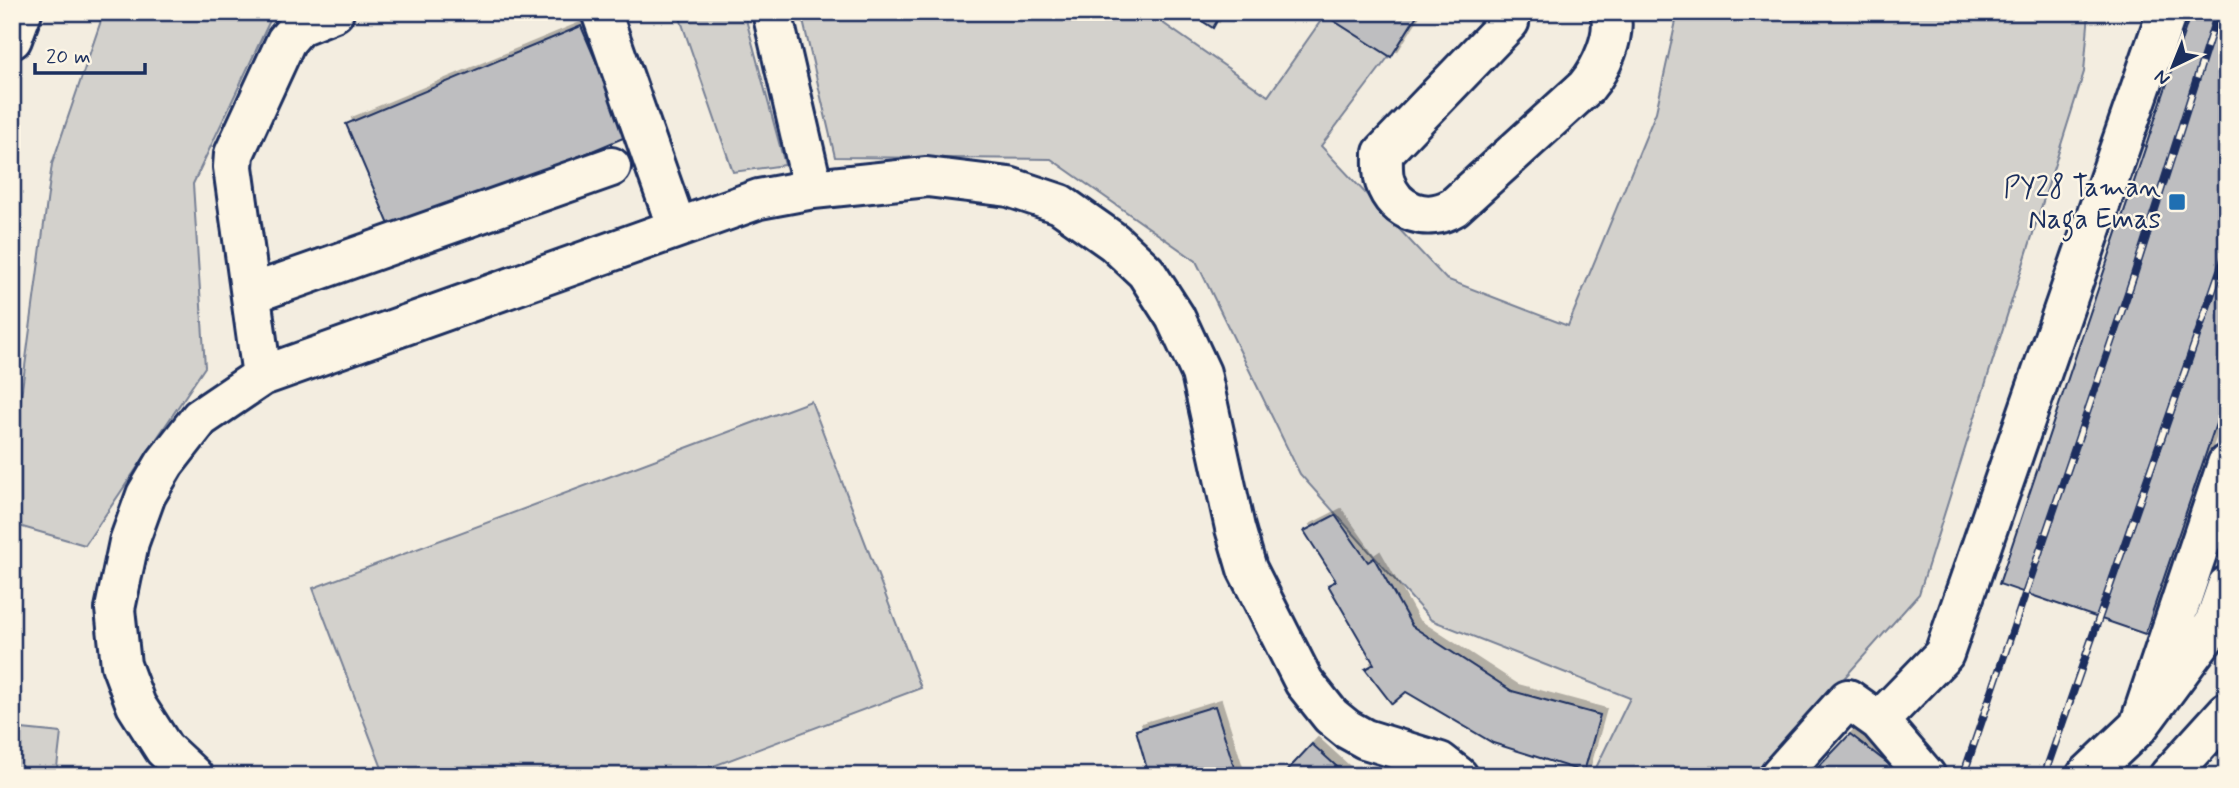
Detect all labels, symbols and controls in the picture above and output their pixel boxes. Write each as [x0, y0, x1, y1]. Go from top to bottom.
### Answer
scale bar [35, 32, 145, 76]
north arrow [2138, 32, 2208, 102]
text: 20 m [46, 43, 91, 71]
text: N [2149, 64, 2176, 91]
place label: PY28 Taman Naga Emas [2003, 170, 2161, 242]
marker: PY28 Taman Naga Emas [2167, 192, 2187, 212]

